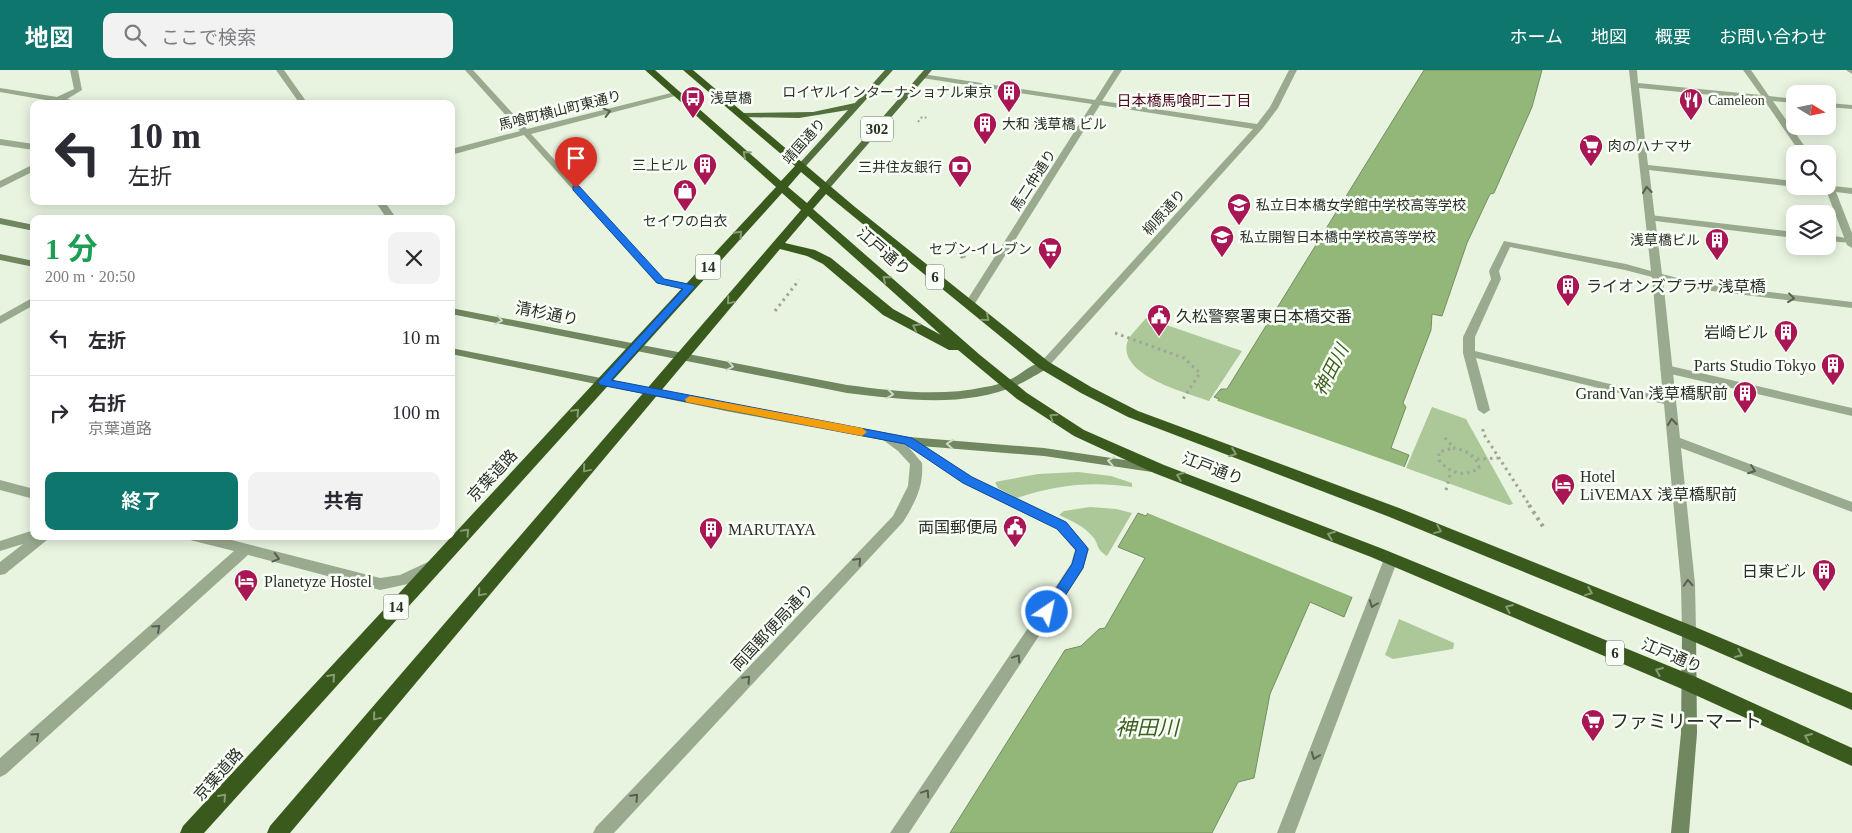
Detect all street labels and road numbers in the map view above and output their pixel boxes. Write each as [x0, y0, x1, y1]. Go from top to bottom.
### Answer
street label: 馬喰町横山町東通り [497, 88, 623, 133]
street label: 靖国通り [780, 116, 829, 167]
road number: 302 [861, 116, 893, 142]
street label: 馬二仲通り [1007, 146, 1059, 214]
street label: 柳原通り [1139, 186, 1189, 238]
street label: 江戸通り [854, 224, 913, 279]
road number: 14 [696, 254, 720, 280]
road number: 6 [926, 264, 944, 290]
street label: 清杉通り [514, 299, 580, 328]
street label: 京葉道路 [464, 446, 520, 505]
street label: 江戸通り [1180, 449, 1246, 488]
street label: 両国郵便局通り [728, 581, 817, 674]
road number: 14 [384, 594, 408, 620]
street label: 江戸通り [1639, 635, 1705, 676]
road number: 6 [1606, 640, 1624, 666]
street label: 京葉道路 [191, 745, 246, 804]

